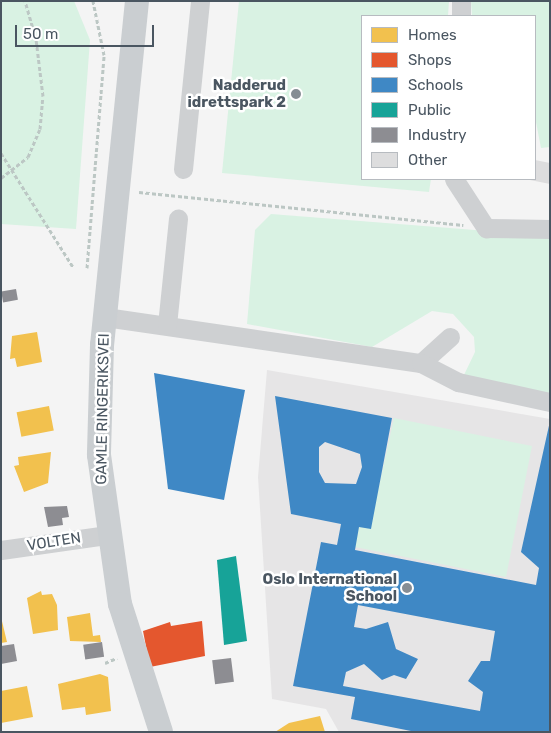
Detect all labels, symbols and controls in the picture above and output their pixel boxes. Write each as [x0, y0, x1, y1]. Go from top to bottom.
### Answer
scale bar [18, 15, 156, 47]
legend [361, 15, 536, 180]
text: 50 m [23, 25, 58, 43]
text: Homes [408, 26, 457, 44]
text: Shops [408, 51, 452, 69]
place label: Nadderud idrettspark 2 [187, 76, 286, 111]
text: Schools [408, 76, 463, 94]
marker: Nadderud idrettspark 2 [290, 88, 302, 100]
text: Public [408, 101, 451, 119]
text: Industry [408, 126, 467, 144]
text: Other [408, 151, 447, 169]
street label: GAMLE RINGERIKSVEI [93, 333, 113, 485]
street label: VOLTEN [26, 529, 82, 555]
place label: Oslo International School [263, 570, 397, 605]
marker: Oslo International School [401, 582, 413, 594]

